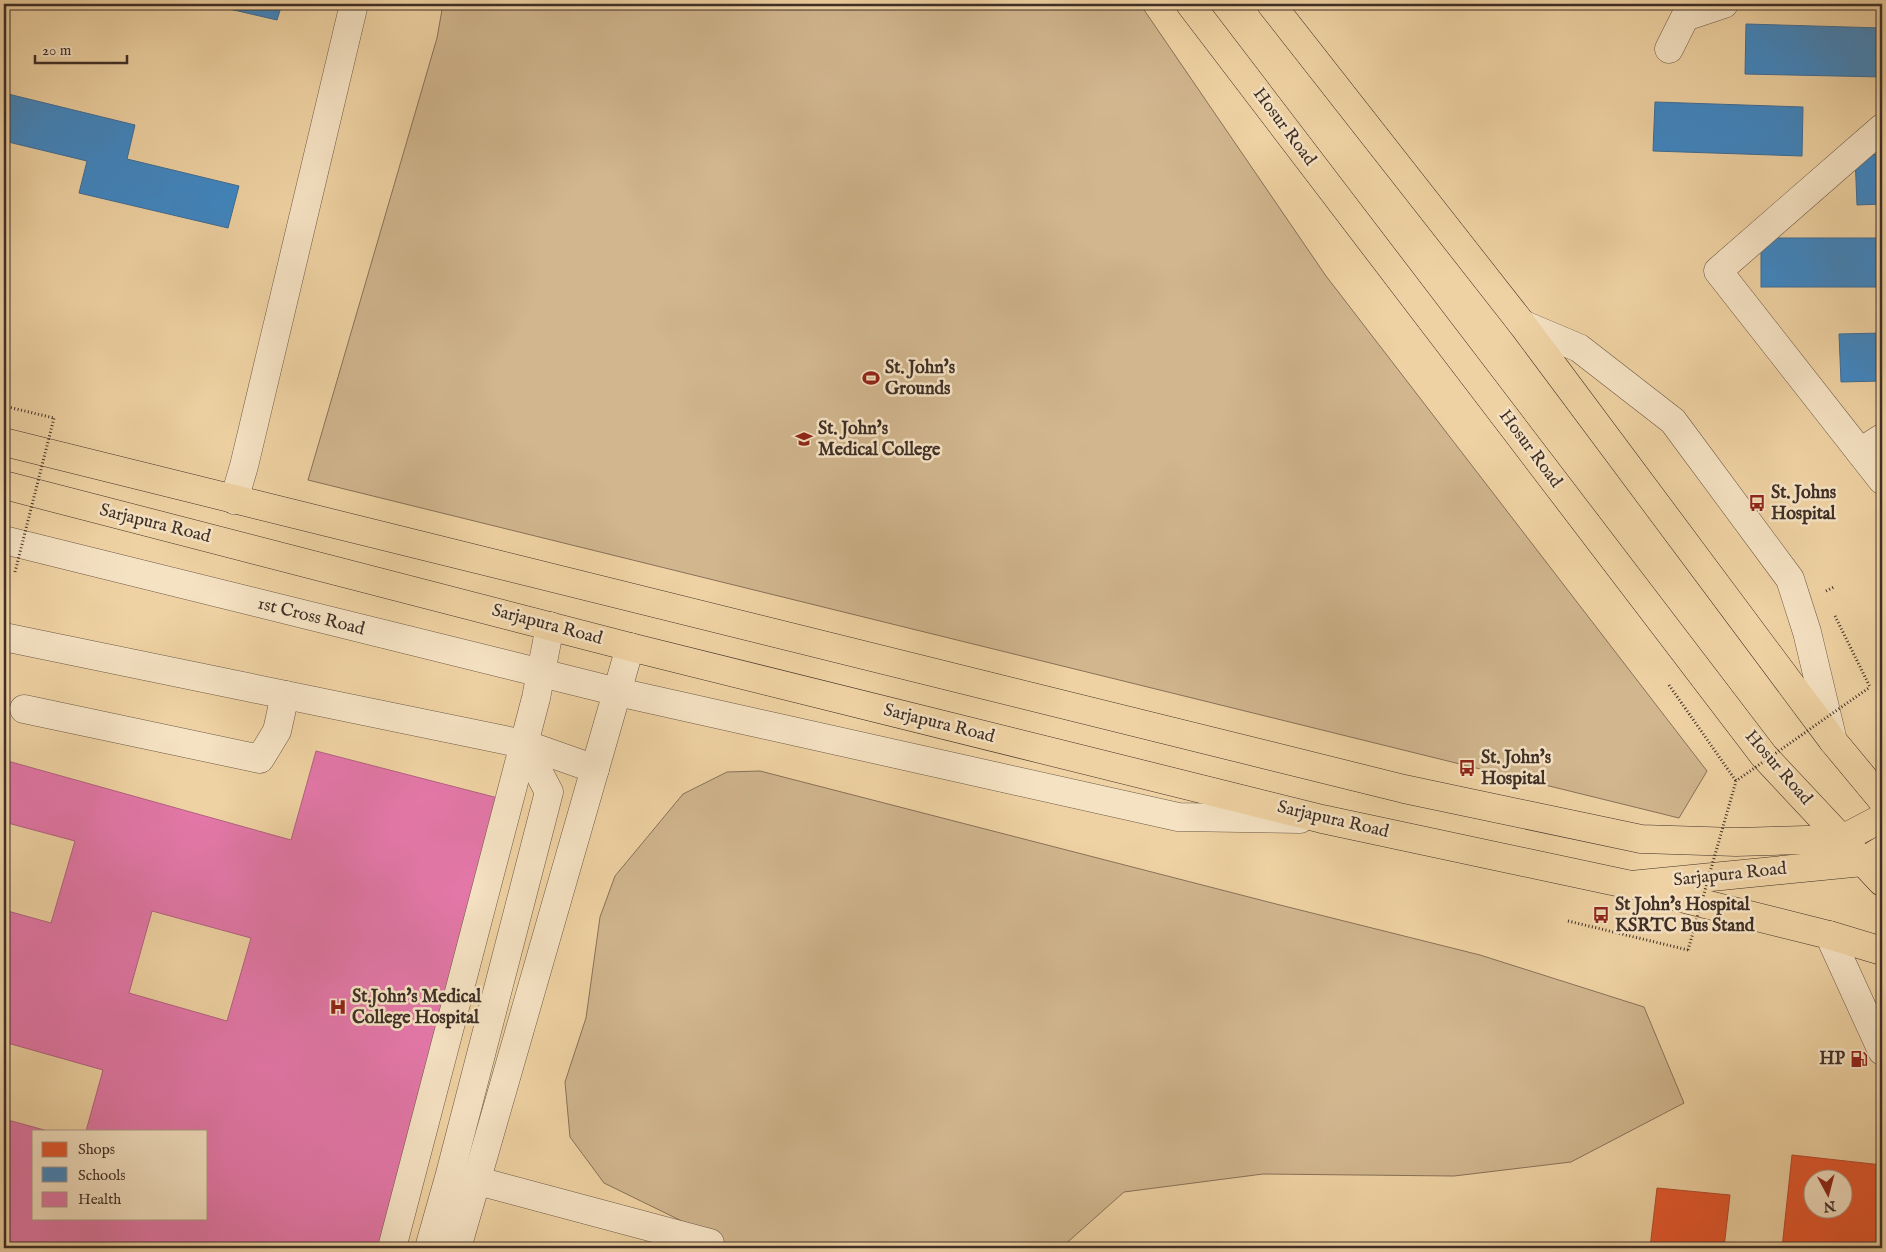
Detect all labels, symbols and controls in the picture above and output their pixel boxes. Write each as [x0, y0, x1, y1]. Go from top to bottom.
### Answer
scale bar [35, 32, 128, 64]
text: 20 m [42, 41, 72, 60]
street label: Hosur Road [1247, 83, 1321, 171]
place label: St. John's Grounds [885, 357, 956, 401]
sports icon: St. John's Grounds [861, 368, 881, 388]
street label: Hosur Road [1493, 405, 1567, 493]
place label: St. John's Medical College [818, 418, 941, 462]
school or university icon: St. John's Medical College [794, 429, 814, 449]
place label: St. Johns Hospital [1771, 482, 1837, 526]
bus stop icon: St. Johns Hospital [1747, 493, 1767, 513]
street label: Sarjapura Road [97, 499, 213, 549]
street label: 1st Cross Road [255, 593, 367, 642]
street label: Sarjapura Road [489, 599, 605, 651]
street label: Sarjapura Road [881, 699, 997, 749]
street label: Hosur Road [1739, 726, 1817, 810]
place label: St. John's Hospital [1481, 747, 1552, 791]
bus stop icon: St. John's Hospital [1457, 758, 1477, 778]
street label: Sarjapura Road [1275, 796, 1391, 844]
street label: Sarjapura Road [1672, 858, 1788, 892]
place label: St John's Hospital KSRTC Bus Stand [1615, 894, 1755, 938]
bus stop icon: St John's Hospital KSRTC Bus Stand [1591, 905, 1611, 925]
place label: St.John's Medical College Hospital [352, 986, 482, 1030]
hospital icon: St.John's Medical College Hospital [328, 997, 348, 1017]
place label: HP [1819, 1048, 1846, 1071]
fuel station icon: HP [1849, 1049, 1869, 1069]
legend [32, 1130, 208, 1220]
text: Shops [78, 1140, 115, 1159]
text: Schools [78, 1166, 126, 1185]
north arrow [1804, 1170, 1854, 1220]
text: Health [78, 1190, 121, 1209]
text: N [1822, 1196, 1838, 1216]

